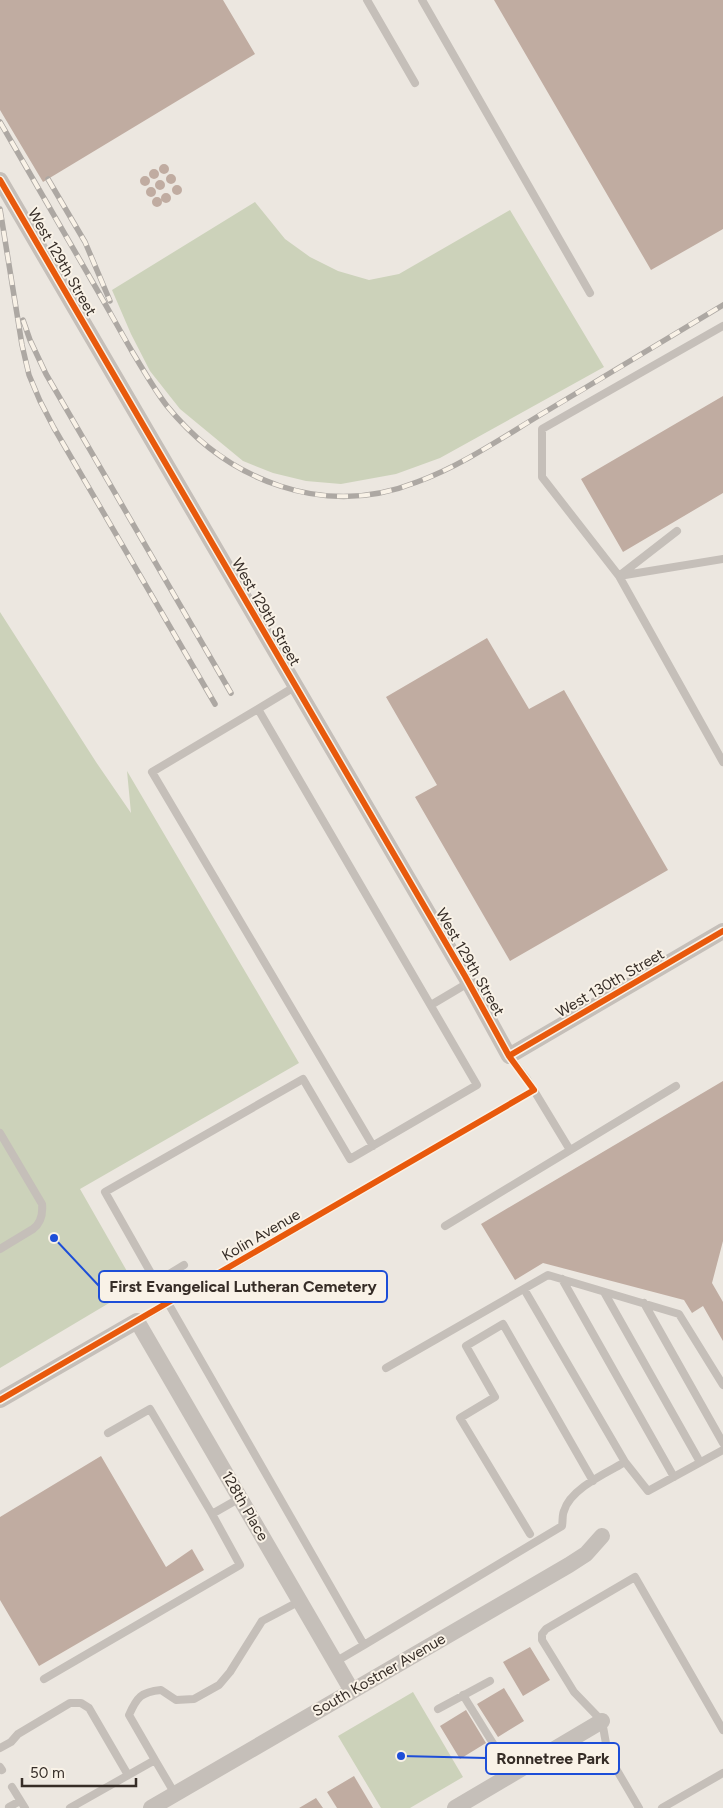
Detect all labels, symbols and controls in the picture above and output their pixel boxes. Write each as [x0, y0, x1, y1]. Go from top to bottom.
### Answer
street label: West 129th Street [24, 205, 100, 319]
street label: West 129th Street [228, 555, 304, 669]
street label: West 129th Street [432, 905, 508, 1019]
street label: West 130th Street [553, 945, 668, 1021]
street label: Kolin Avenue [219, 1205, 303, 1265]
callout: First Evangelical Lutheran Cemetery [99, 1271, 387, 1302]
text: First Evangelical Lutheran Cemetery [109, 1277, 377, 1296]
street label: 128th Place [218, 1468, 272, 1544]
street label: South Kostner Avenue [309, 1630, 449, 1720]
callout: Ronnetree Park [486, 1743, 619, 1774]
text: Ronnetree Park [496, 1749, 610, 1768]
scale bar [22, 1756, 136, 1788]
text: 50 m [30, 1764, 65, 1782]

